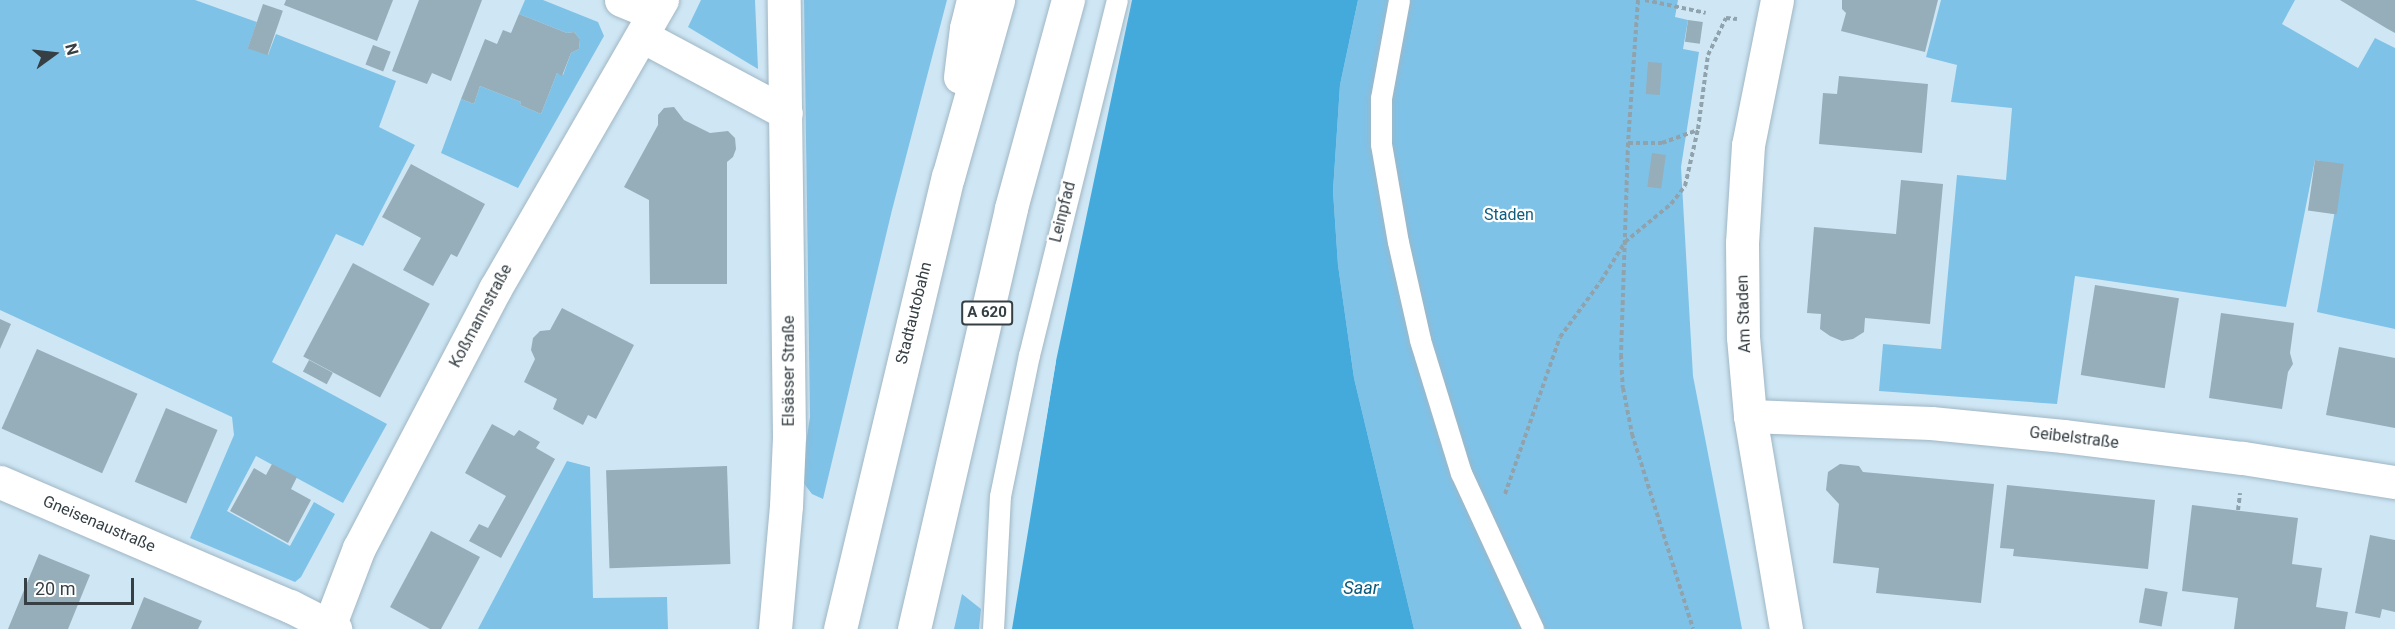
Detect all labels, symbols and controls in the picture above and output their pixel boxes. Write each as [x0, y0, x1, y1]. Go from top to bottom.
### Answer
north arrow [24, 24, 84, 84]
text: N [61, 41, 83, 57]
street label: Leinpfad [1046, 180, 1080, 244]
park label: Staden [1484, 205, 1534, 225]
street label: Stadtautobahn [892, 260, 936, 366]
street label: Koßmannstraße [446, 261, 516, 371]
street label: Am Staden [1733, 275, 1755, 353]
road number: A 620 [960, 301, 1014, 325]
street label: Elsässer Straße [779, 316, 799, 426]
street label: Geibelstraße [2028, 423, 2120, 453]
street label: Gneisenaustraße [40, 492, 158, 556]
scale bar [27, 566, 136, 604]
water label: Saar [1343, 577, 1379, 599]
text: 20 m [35, 578, 75, 599]

